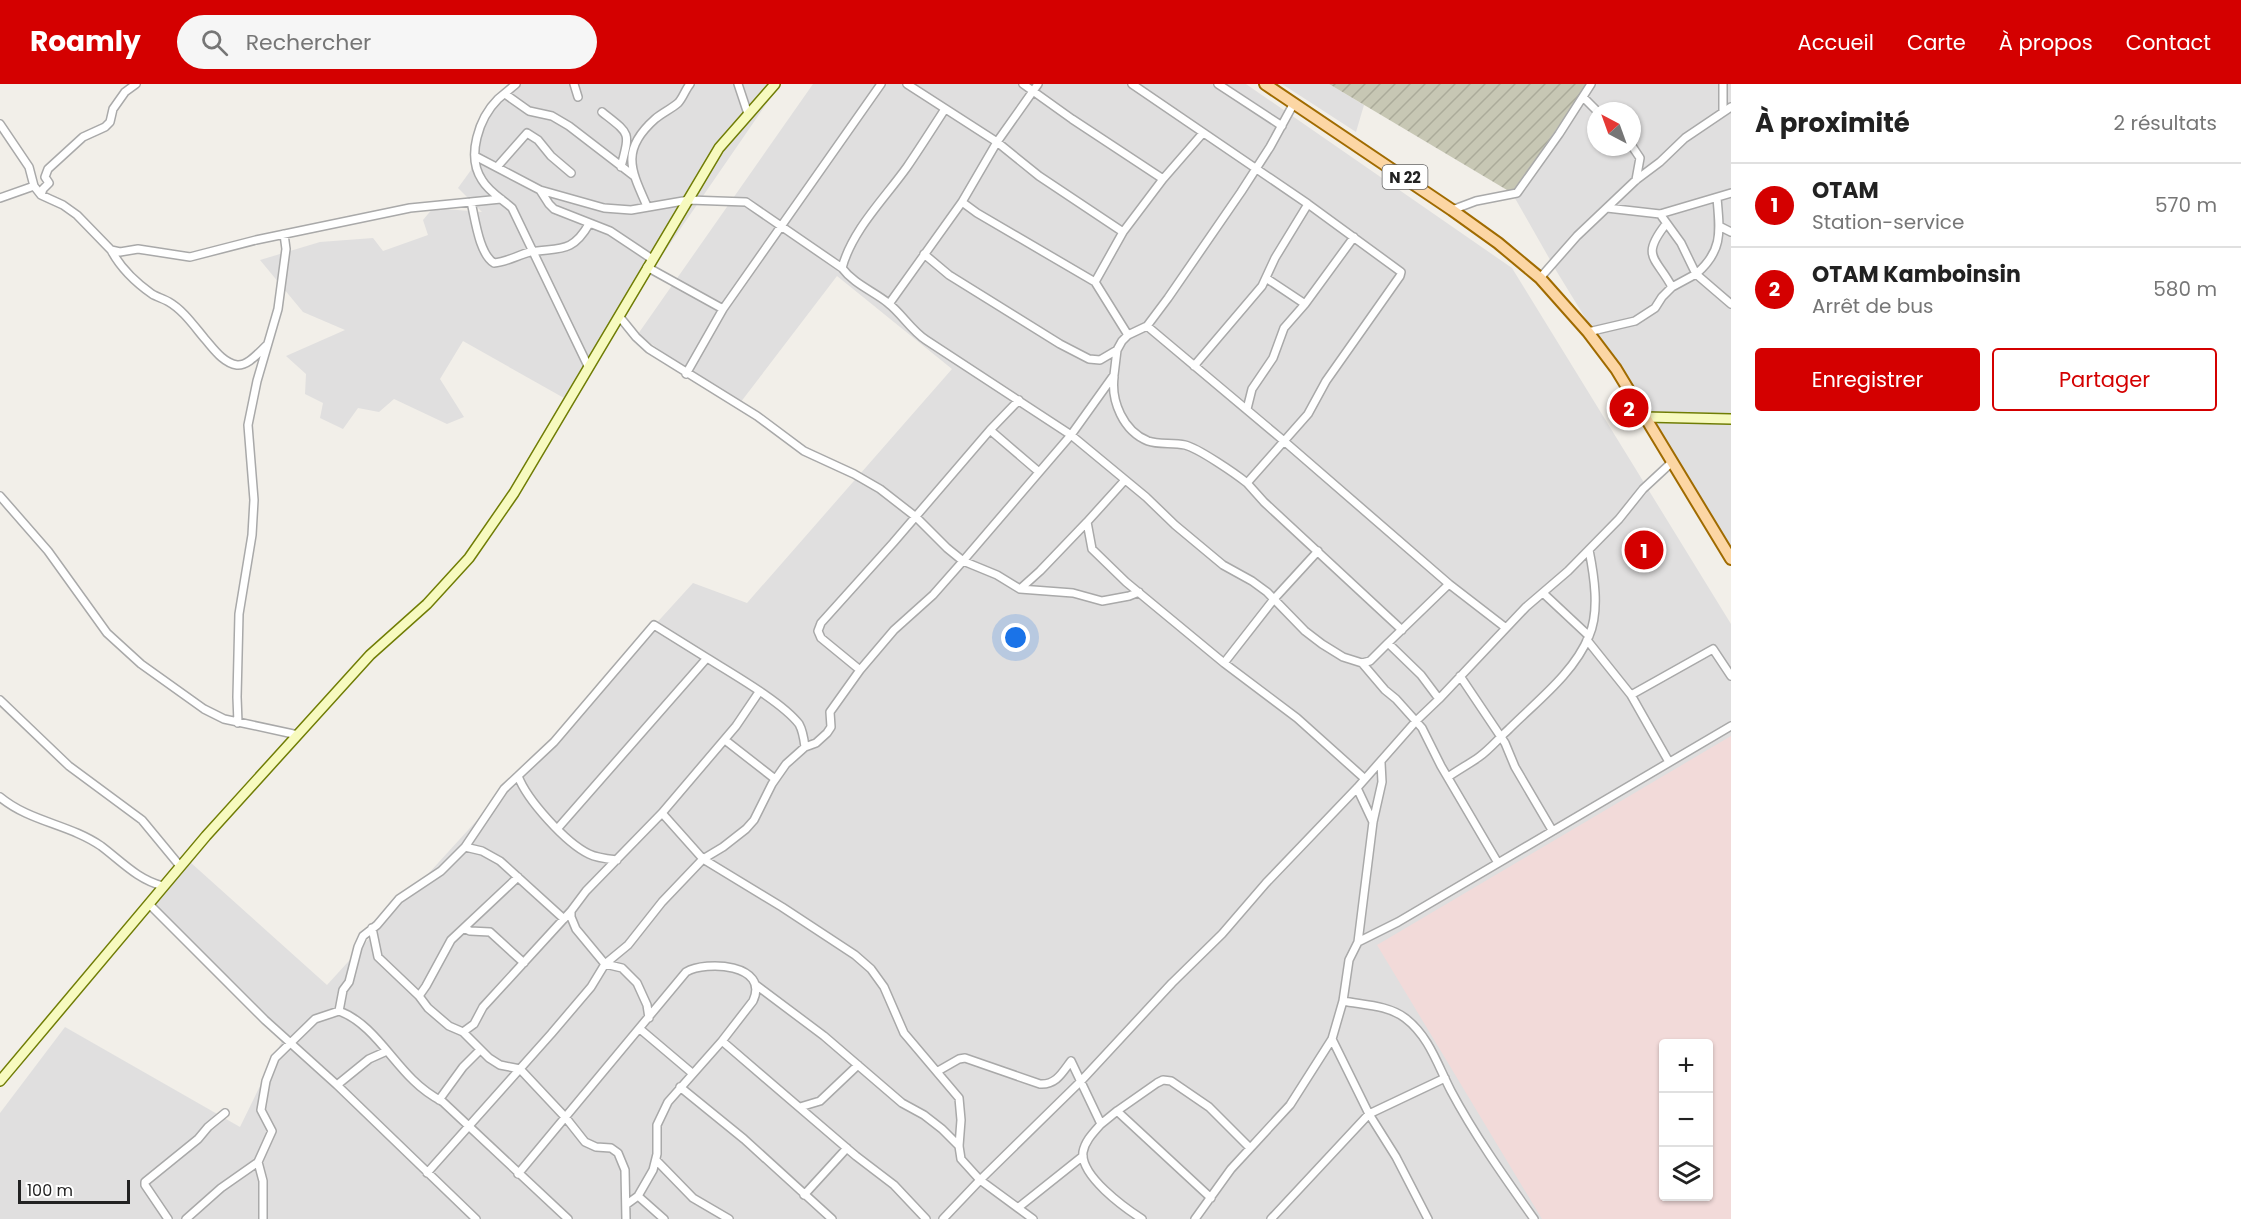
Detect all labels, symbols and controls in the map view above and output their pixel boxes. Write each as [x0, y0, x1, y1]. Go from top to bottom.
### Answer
search box [177, 15, 597, 69]
text: Roamly [30, 22, 141, 61]
icon: search [198, 26, 231, 59]
text: Rechercher [246, 27, 371, 58]
text: Accueil [1797, 28, 1874, 57]
text: Carte [1907, 28, 1966, 57]
text: À propos [1999, 28, 2093, 57]
text: Contact [2126, 28, 2211, 57]
north arrow [1587, 102, 1641, 156]
text: À proximité [1755, 105, 1910, 141]
text: 2 résultats [2114, 109, 2217, 137]
road number: N 22 [1382, 165, 1428, 189]
text: OTAM [1812, 175, 1879, 206]
text: 1 [1771, 191, 1778, 219]
text: 570 m [2155, 191, 2217, 219]
text: Station-service [1812, 208, 1964, 236]
text: OTAM Kamboinsin [1812, 259, 2021, 290]
text: 2 [1769, 275, 1780, 303]
text: 580 m [2153, 275, 2217, 303]
text: Arrêt de bus [1812, 292, 1933, 320]
button: Enregistrer [1755, 348, 1980, 411]
button: Partager [1992, 348, 2217, 411]
pin: 2 [1610, 386, 1648, 430]
pin: 1 [1624, 528, 1664, 572]
your location [1001, 623, 1030, 652]
map controls [1659, 1039, 1713, 1201]
button: + [1659, 1039, 1713, 1093]
button: − [1659, 1093, 1713, 1147]
button: layers [1659, 1147, 1713, 1201]
scale bar [18, 1177, 130, 1204]
text: 100 m [27, 1179, 73, 1202]

